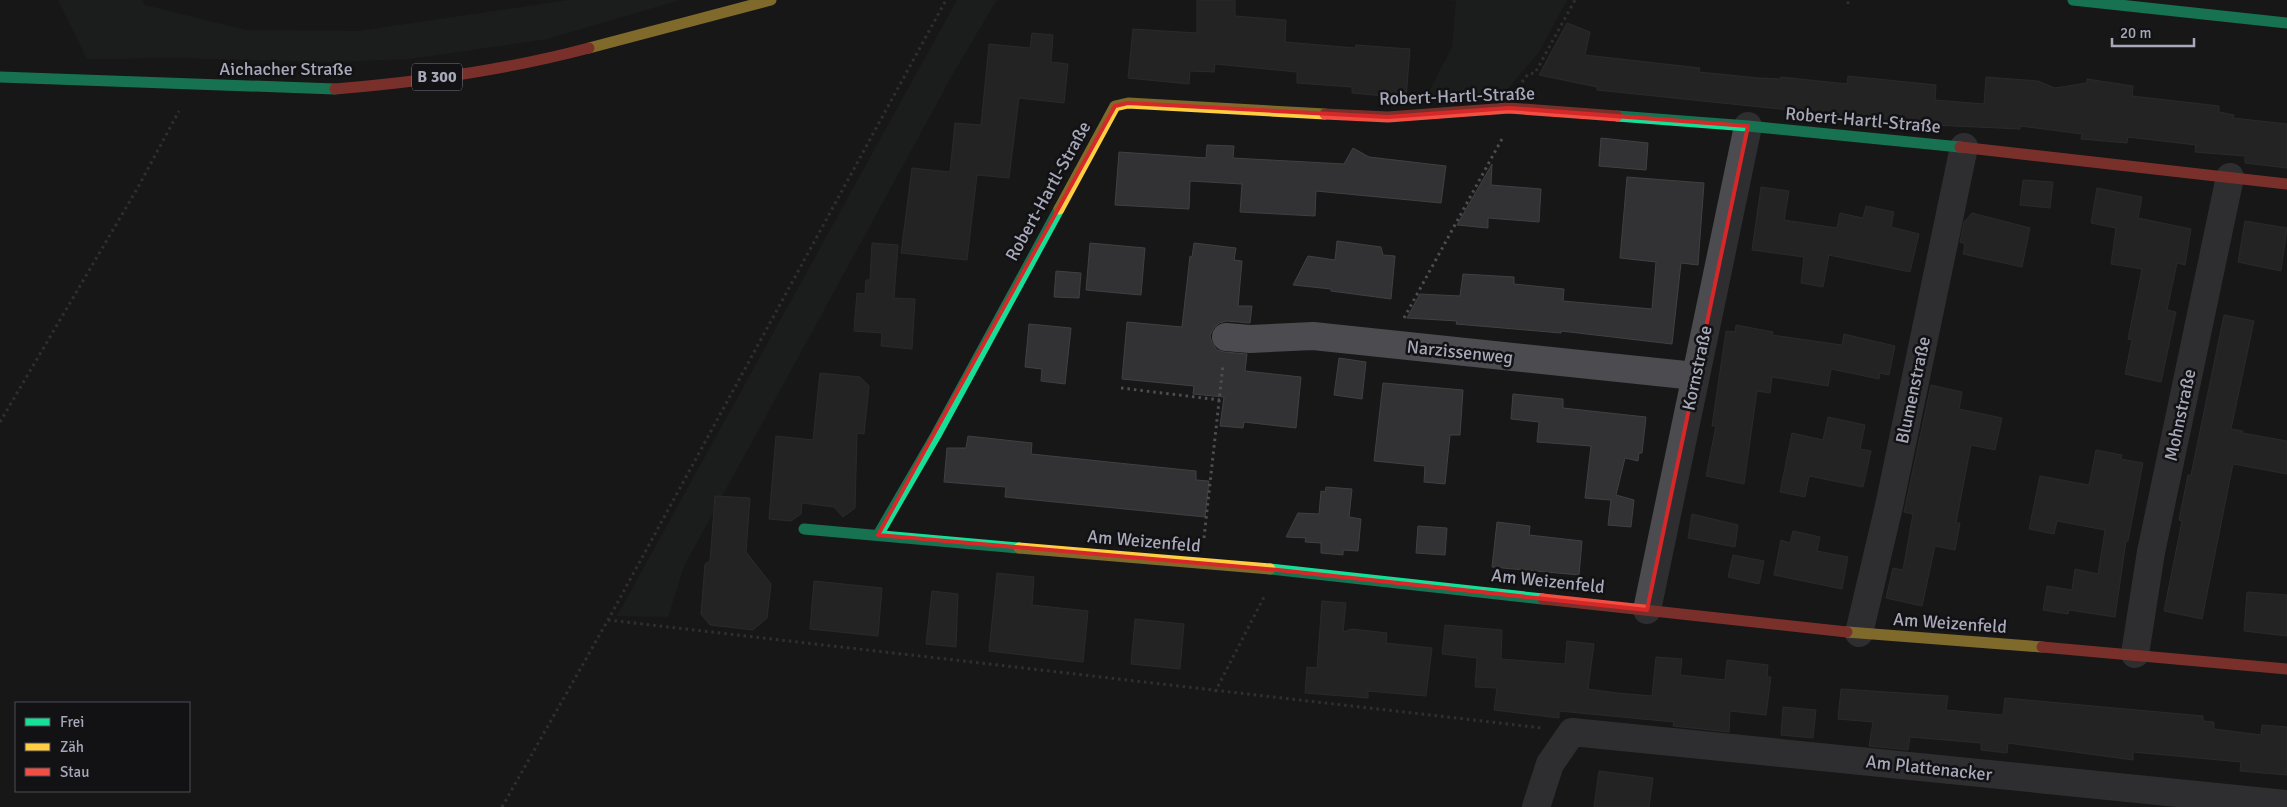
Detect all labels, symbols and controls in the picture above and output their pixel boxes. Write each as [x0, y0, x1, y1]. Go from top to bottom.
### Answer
scale bar [2112, 15, 2194, 47]
text: 20 m [2120, 24, 2151, 42]
street label: Aichacher Straße [219, 58, 353, 80]
road number: B 300 [412, 64, 462, 90]
street label: Robert-Hartl-Straße [1379, 82, 1535, 110]
street label: Robert-Hartl-Straße [1784, 102, 1942, 138]
street label: Robert-Hartl-Straße [1001, 117, 1095, 265]
street label: Kornstraße [1677, 323, 1717, 413]
street label: Blumenstraße [1891, 334, 1935, 446]
street label: Narzissenweg [1406, 335, 1514, 369]
street label: Mohnstraße [2160, 367, 2200, 463]
street label: Am Weizenfeld [1086, 525, 1202, 557]
street label: Am Weizenfeld [1490, 564, 1606, 598]
street label: Am Weizenfeld [1892, 608, 2008, 638]
legend [15, 702, 190, 792]
text: Frei [60, 713, 84, 731]
text: Zäh [60, 738, 84, 756]
street label: Am Plattenacker [1865, 750, 1994, 786]
text: Stau [60, 763, 89, 781]

